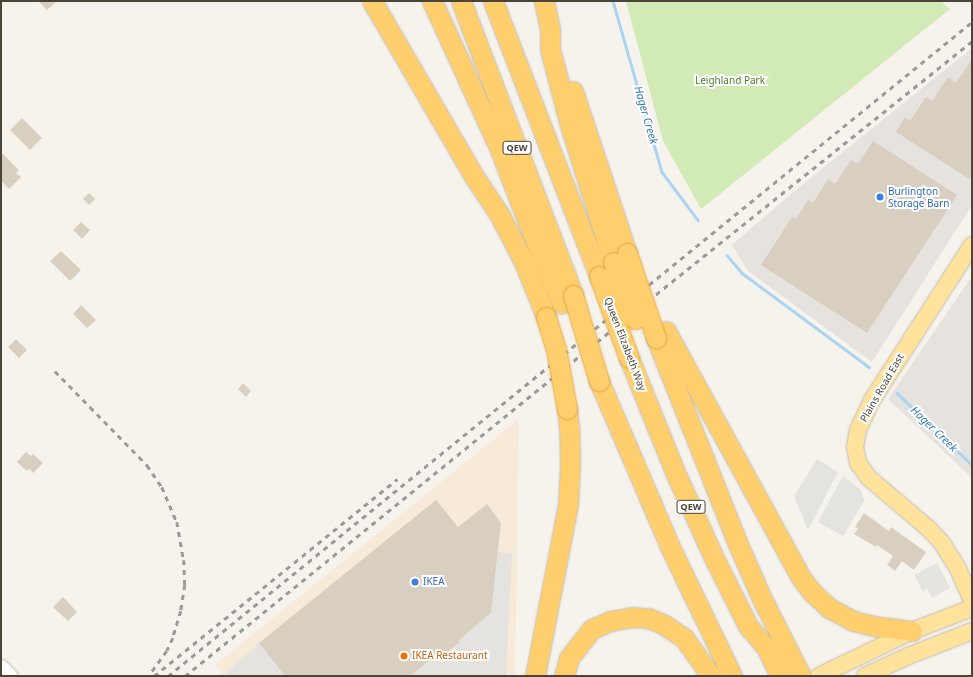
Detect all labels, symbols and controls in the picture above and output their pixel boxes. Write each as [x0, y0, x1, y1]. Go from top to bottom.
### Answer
park label: Leighland Park [695, 75, 765, 87]
water label: Hager Creek [631, 84, 661, 146]
road number: QEW [502, 141, 532, 155]
place label: Burlington Storage Barn [888, 185, 949, 208]
marker: Burlington Storage Barn [875, 192, 885, 202]
street label: Queen Elizabeth Way [602, 296, 648, 392]
street label: Plains Road East [858, 352, 906, 424]
water label: Hager Creek [908, 403, 960, 455]
road number: QEW [676, 500, 706, 514]
place label: IKEA [423, 576, 445, 588]
marker: IKEA [410, 577, 420, 587]
place label: IKEA Restaurant [412, 650, 488, 662]
marker: IKEA Restaurant [399, 651, 409, 661]

